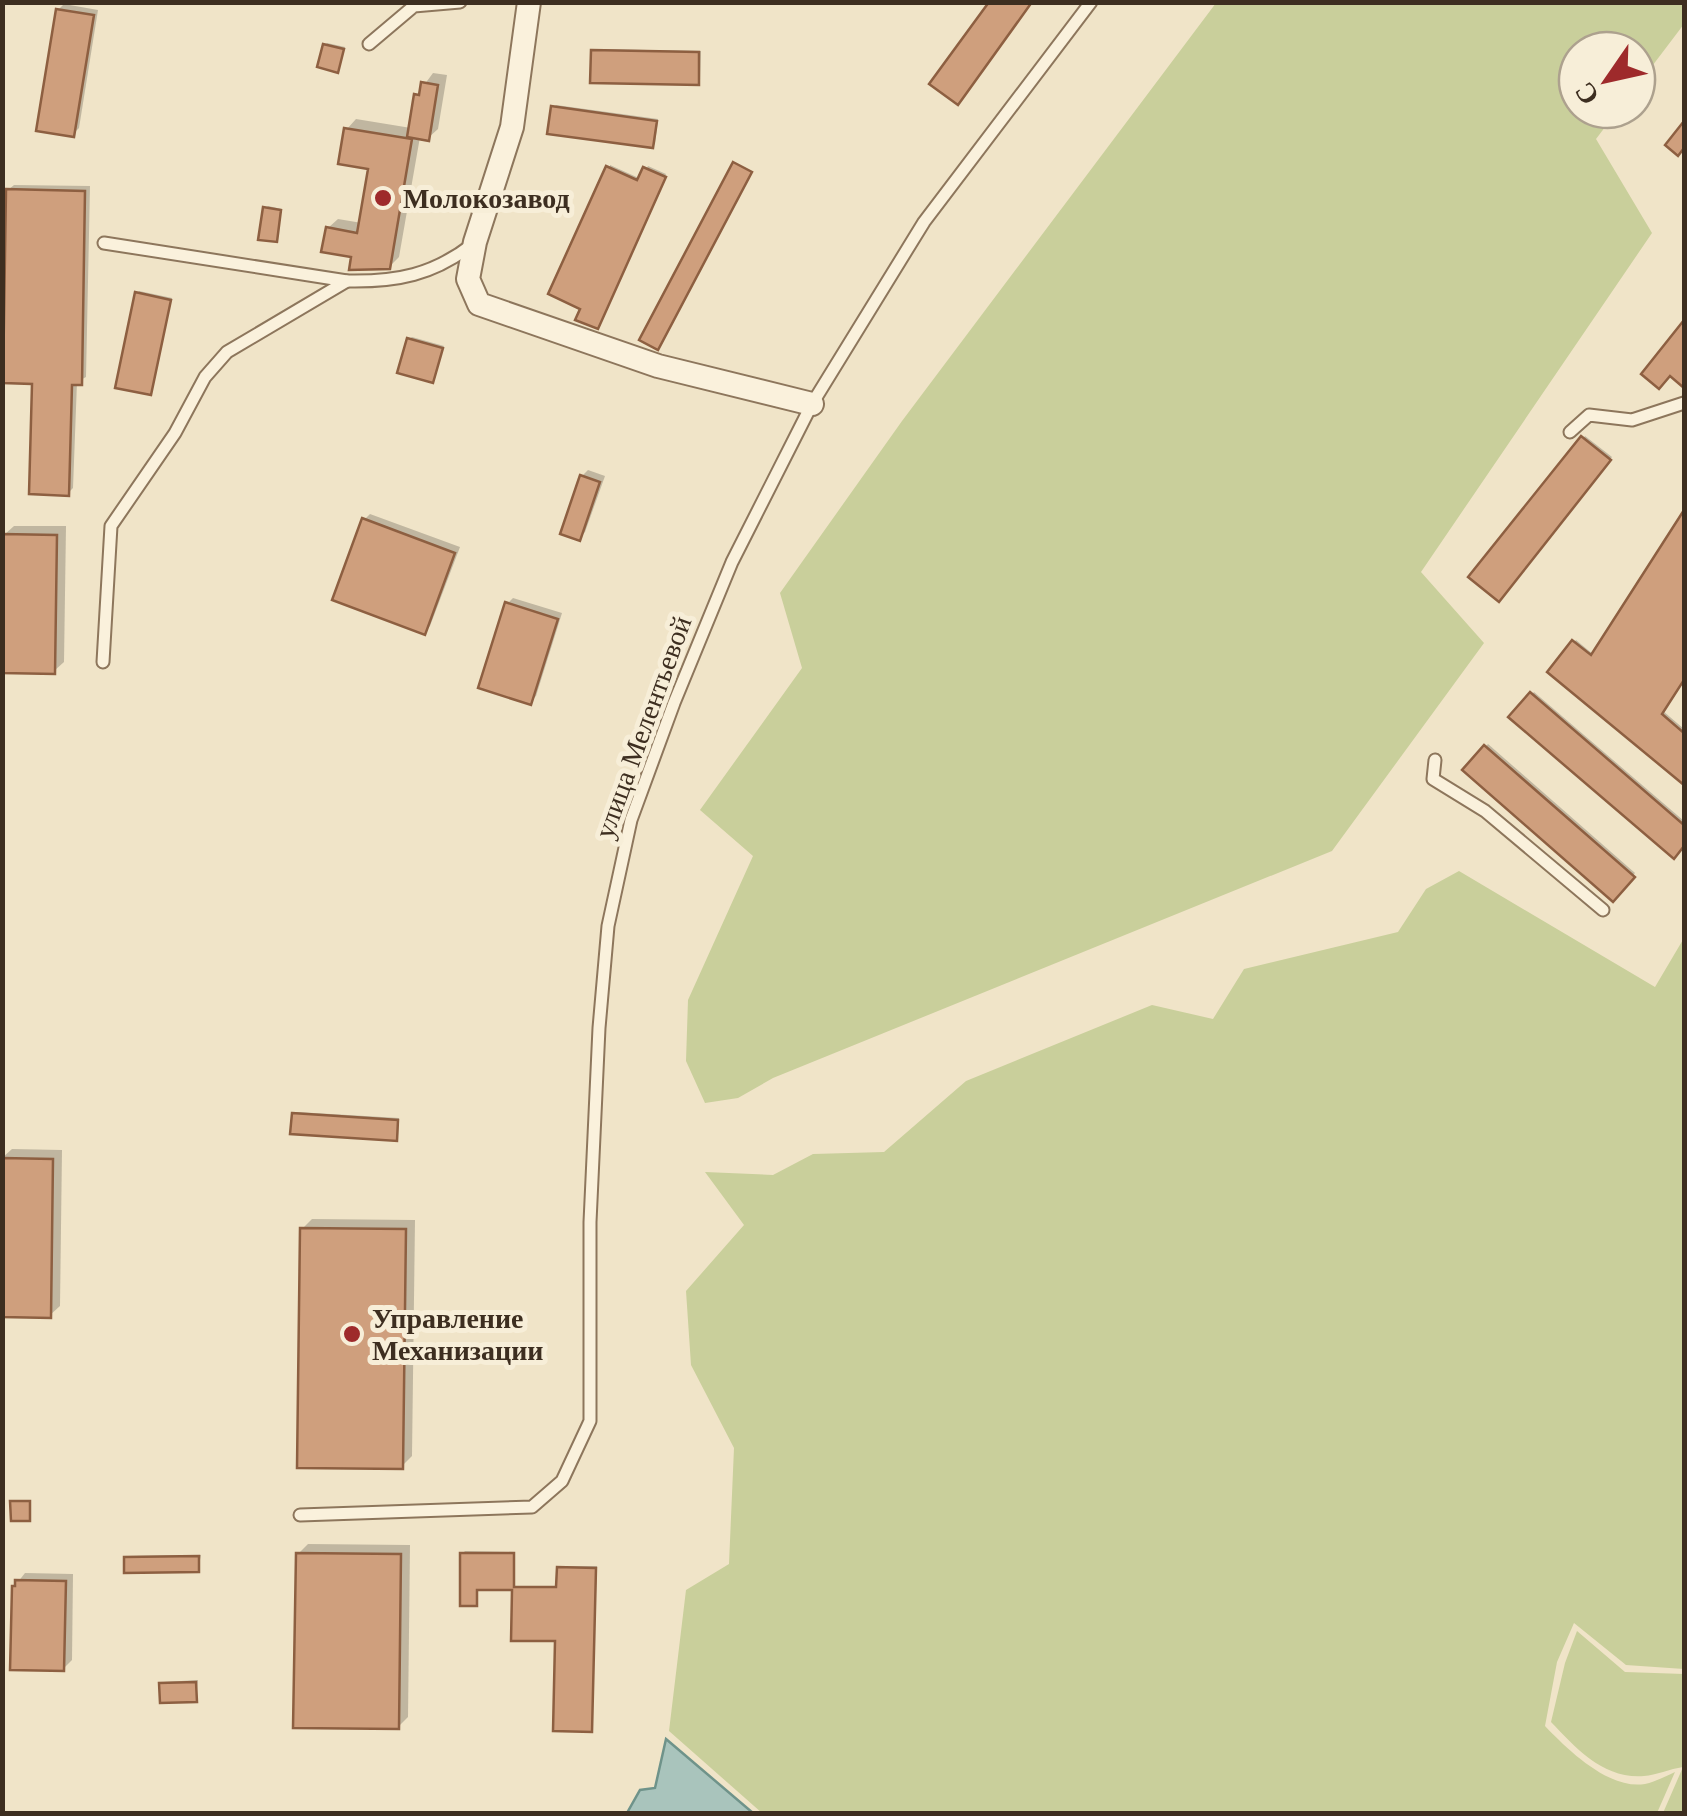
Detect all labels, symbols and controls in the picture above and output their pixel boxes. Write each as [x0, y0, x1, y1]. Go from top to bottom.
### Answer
north arrow [1557, 30, 1657, 130]
text: С [1568, 77, 1605, 111]
place label: Молокозавод [403, 183, 570, 214]
marker: Молокозавод [372, 187, 394, 209]
street label: улица Мелентьевой [588, 612, 698, 842]
place label: Управление Механизации [372, 1303, 543, 1366]
marker: Управление Механизации [341, 1323, 363, 1345]

